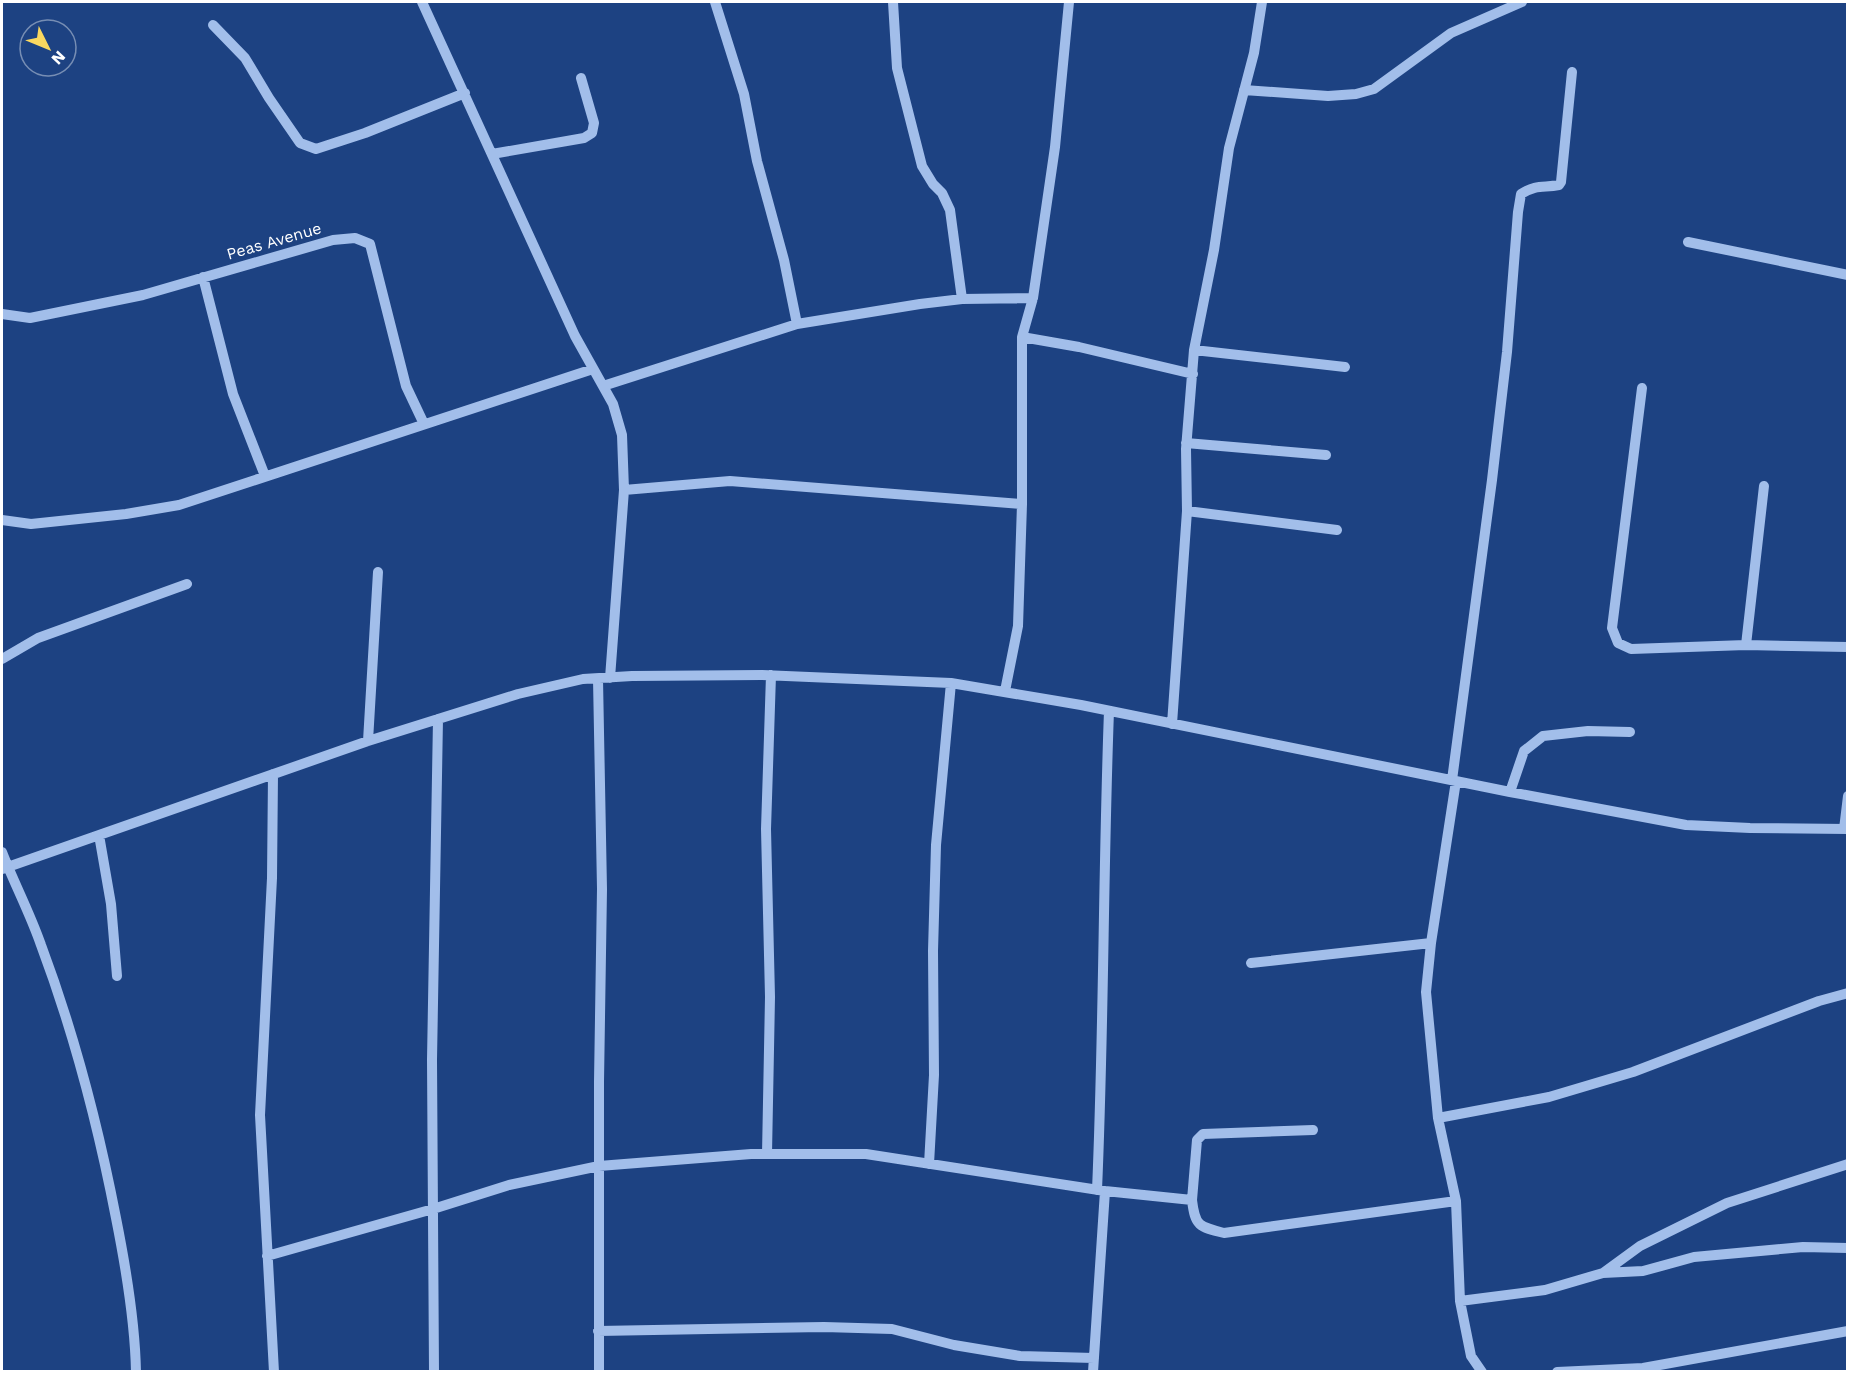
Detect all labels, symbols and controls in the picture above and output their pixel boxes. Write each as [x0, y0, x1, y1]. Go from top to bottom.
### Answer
north arrow [18, 18, 78, 78]
text: N [48, 47, 70, 69]
street label: Peas Avenue [224, 218, 324, 264]

